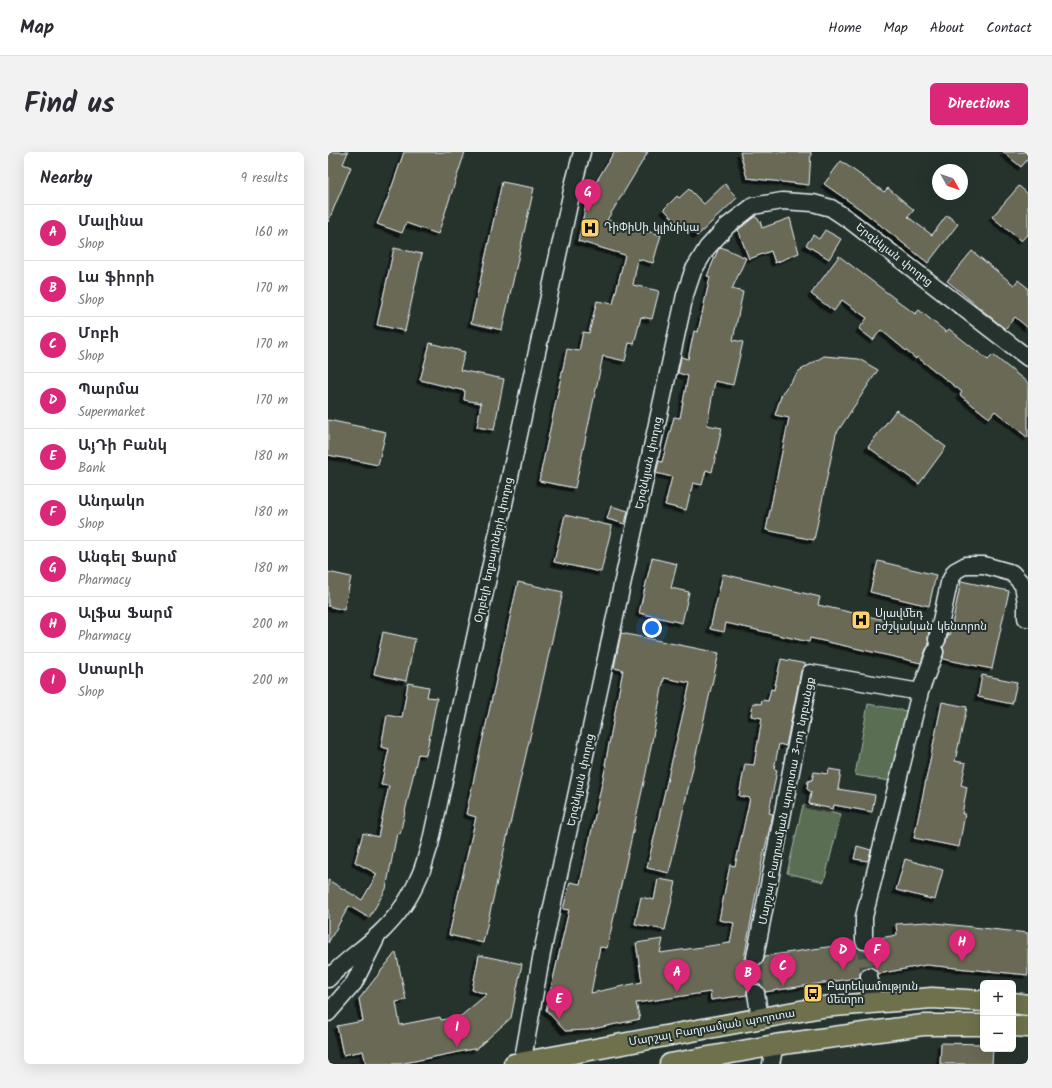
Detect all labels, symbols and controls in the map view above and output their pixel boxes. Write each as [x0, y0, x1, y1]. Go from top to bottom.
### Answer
text: Map [20, 13, 54, 43]
text: Home [828, 17, 862, 39]
text: Map [884, 17, 908, 39]
text: About [930, 17, 964, 39]
text: Contact [986, 17, 1032, 39]
text: Find us [24, 82, 115, 127]
button: Directions [930, 83, 1028, 125]
north arrow [932, 164, 968, 200]
text: Nearby [40, 165, 92, 192]
text: 9 results [241, 168, 288, 189]
pin: G [575, 179, 601, 212]
text: Մալինա [78, 210, 144, 234]
hospital icon: ԴիՓիՍի կլինիկա [579, 217, 601, 239]
place label: ԴիՓիՍի կլինիկա [604, 219, 699, 237]
street label: Երզնկյան փողոց [851, 219, 937, 291]
text: A [49, 222, 57, 243]
text: 160 m [255, 222, 288, 243]
text: Shop [78, 234, 104, 255]
text: Լա ֆիորի [78, 266, 155, 290]
text: B [49, 278, 57, 299]
text: 170 m [256, 278, 288, 299]
text: Shop [78, 290, 104, 311]
text: Մոբի [78, 322, 119, 346]
text: C [49, 334, 57, 355]
text: 170 m [256, 334, 288, 355]
text: Shop [78, 346, 104, 367]
text: Պարմա [78, 378, 139, 402]
text: D [49, 390, 57, 411]
text: 170 m [256, 390, 288, 411]
text: Supermarket [78, 402, 145, 423]
street label: Երզնկյան փողոց [630, 415, 668, 511]
text: ԱյԴի Բանկ [78, 434, 167, 458]
text: E [49, 446, 57, 467]
text: 180 m [254, 446, 288, 467]
text: Bank [78, 458, 105, 479]
street label: Օրբելի եղբայրների փողոց [470, 476, 518, 624]
text: Անդակո [78, 490, 145, 514]
text: F [49, 502, 57, 523]
text: 180 m [254, 502, 288, 523]
text: Shop [78, 514, 104, 535]
text: Անգել Ֆարմ [78, 546, 177, 570]
text: G [49, 558, 57, 579]
text: 180 m [254, 558, 288, 579]
text: Pharmacy [78, 570, 131, 591]
text: Ալֆա Ֆարմ [78, 602, 173, 626]
place label: Սլավմեդ բժշկական կենտրոն [875, 605, 987, 636]
hospital icon: Սլավմեդ բժշկական կենտրոն [850, 609, 872, 631]
text: H [49, 614, 57, 635]
text: 200 m [252, 614, 288, 635]
your location [642, 618, 662, 638]
text: Pharmacy [78, 626, 131, 647]
text: ՍտարԼի [78, 658, 144, 682]
text: I [51, 670, 55, 691]
text: 200 m [252, 670, 288, 691]
street label: Մարշալ Բաղրամյան պողոտա 3-րդ նրբանցք [754, 676, 820, 926]
text: Shop [78, 682, 104, 703]
street label: Երզնկյան փողոց [562, 732, 600, 828]
pin: H [949, 929, 975, 962]
pin: D [830, 937, 856, 970]
pin: F [864, 937, 890, 970]
pin: C [770, 953, 796, 986]
pin: A [664, 959, 690, 992]
pin: B [735, 960, 761, 993]
place label: Բարեկամություն մետրո [827, 978, 918, 1009]
map controls [980, 980, 1016, 1052]
button: + [980, 980, 1016, 1016]
bus stop icon: Բարեկամություն մետրո [802, 982, 824, 1004]
pin: E [546, 986, 572, 1019]
street label: Մարշալ Բաղրամյան պողոտա [627, 1005, 797, 1051]
pin: I [444, 1014, 470, 1047]
button: − [980, 1016, 1016, 1052]

